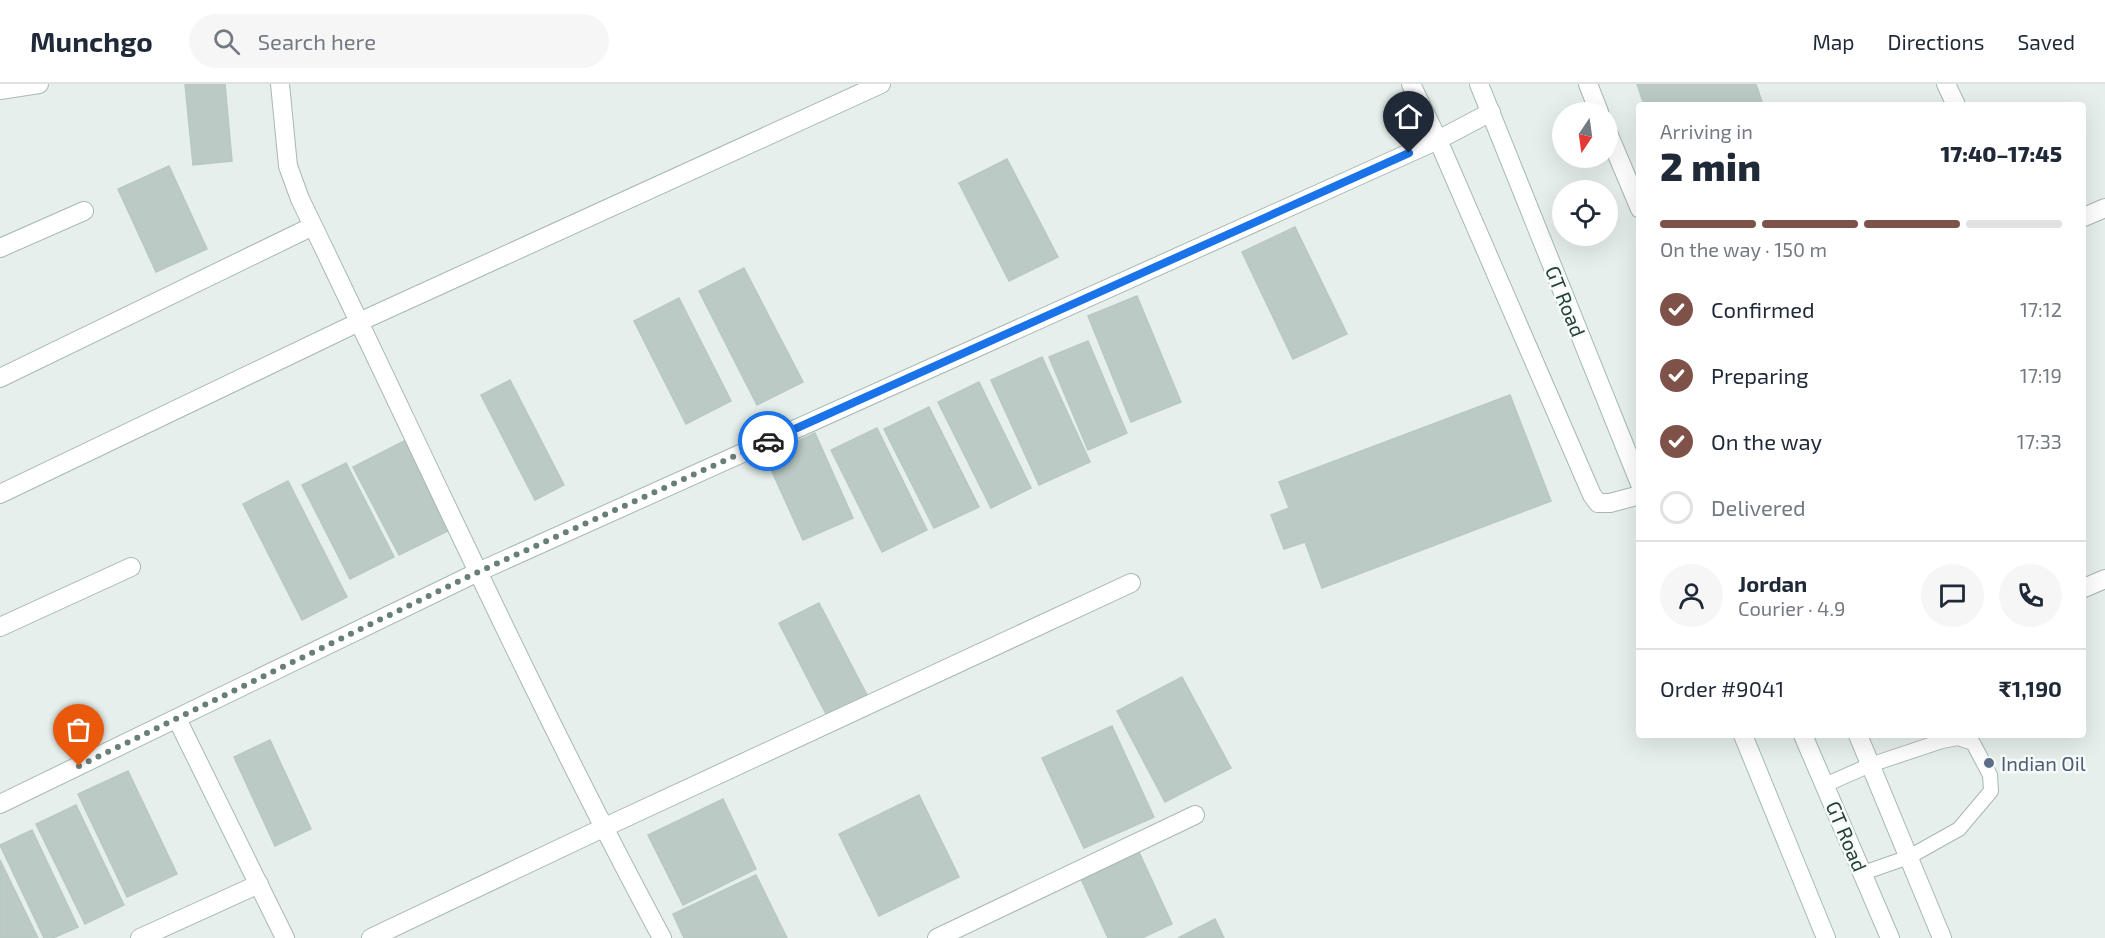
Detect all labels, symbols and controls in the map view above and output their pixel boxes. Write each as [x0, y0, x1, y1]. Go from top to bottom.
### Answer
search box [189, 14, 609, 68]
text: Munchgo [30, 24, 153, 58]
icon: search [210, 25, 243, 58]
text: Search here [258, 28, 376, 54]
text: Map [1812, 29, 1855, 54]
text: Directions [1888, 29, 1984, 54]
text: Saved [2017, 29, 2075, 54]
pin [1383, 91, 1434, 153]
icon: home [1392, 100, 1425, 133]
north arrow [1552, 102, 1618, 168]
map controls [1552, 102, 1618, 246]
text: Arriving in [1660, 119, 1753, 143]
text: 17:40–17:45 [1940, 140, 2062, 166]
text: 2 min [1660, 142, 1761, 189]
button: locate [1552, 180, 1618, 246]
text: On the way · 150 m [1660, 237, 1827, 261]
street label: GT Road [1541, 262, 1591, 340]
icon: check [1660, 293, 1693, 326]
text: Confirmed [1711, 296, 1815, 322]
text: 17:12 [2020, 297, 2062, 321]
icon: check [1660, 359, 1693, 392]
text: Preparing [1711, 362, 1809, 388]
text: 17:19 [2020, 363, 2062, 387]
courier [738, 411, 798, 471]
icon: car [752, 425, 785, 458]
icon: check [1660, 425, 1693, 458]
text: On the way [1711, 428, 1822, 454]
text: 17:33 [2017, 429, 2062, 453]
text: Delivered [1711, 494, 1806, 520]
button: person [1660, 564, 1723, 627]
button: chat [1921, 564, 1984, 627]
button: phone [1999, 564, 2062, 627]
text: Jordan [1738, 570, 1807, 596]
text: Courier · 4.9 [1738, 596, 1845, 620]
text: Order #9041 [1660, 675, 1784, 701]
text: ₹1,190 [1999, 675, 2062, 701]
pin [53, 704, 104, 766]
icon: bag [62, 713, 95, 746]
place label: Indian Oil [2001, 751, 2086, 775]
marker: Indian Oil [1982, 756, 1996, 770]
street label: GT Road [1821, 797, 1873, 875]

